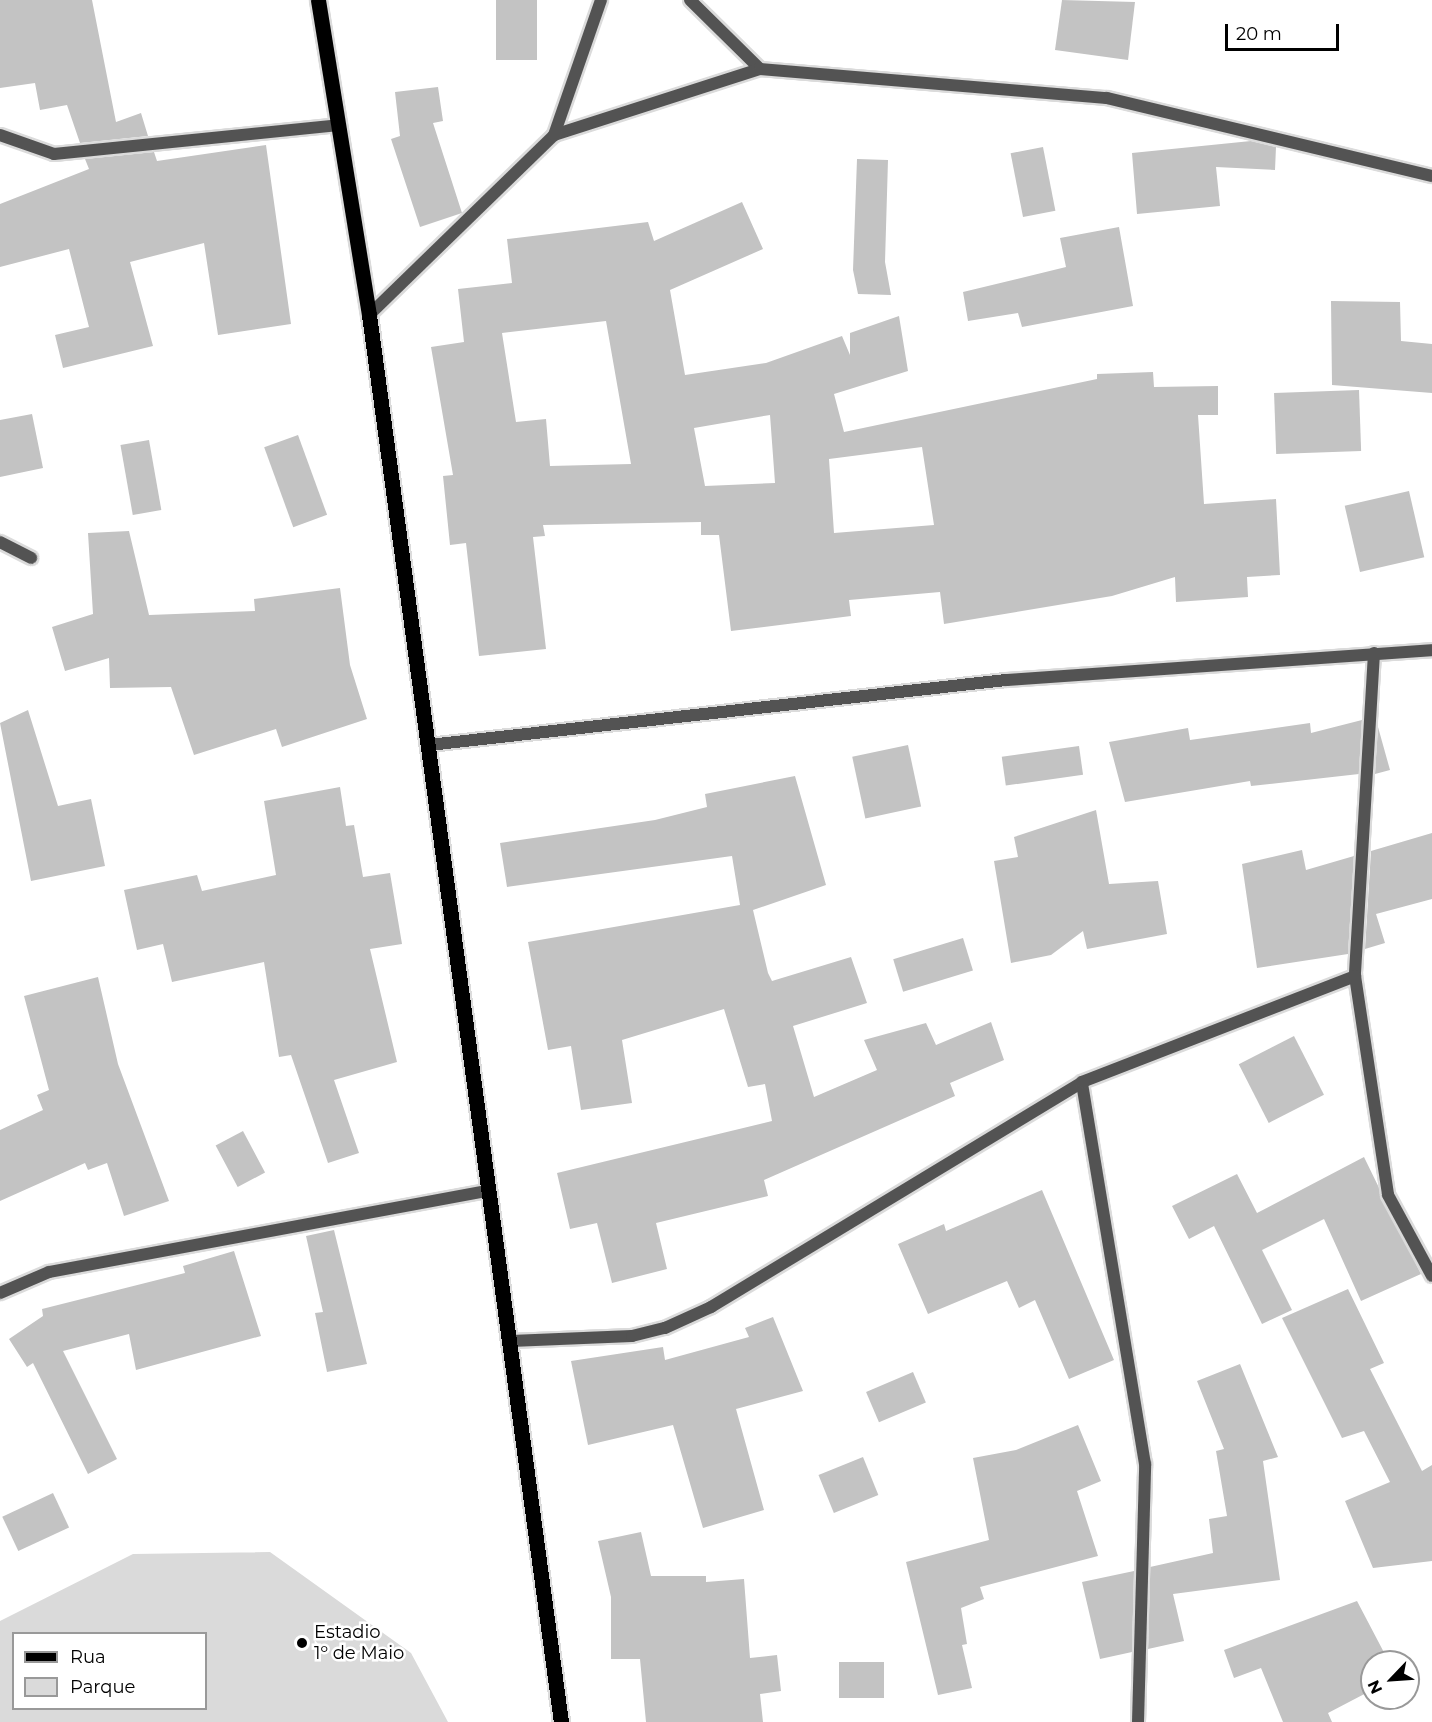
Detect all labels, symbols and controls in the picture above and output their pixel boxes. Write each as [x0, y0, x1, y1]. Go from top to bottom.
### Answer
scale bar [1228, 12, 1342, 50]
text: 20 m [1236, 23, 1282, 45]
place label: Estadio 1º de Maio [314, 1622, 404, 1664]
legend [12, 1632, 207, 1710]
marker: Estadio 1º de Maio [295, 1636, 309, 1650]
text: Rua [70, 1646, 106, 1668]
north arrow [1360, 1650, 1420, 1710]
text: Parque [70, 1676, 135, 1698]
text: N [1364, 1677, 1386, 1697]

